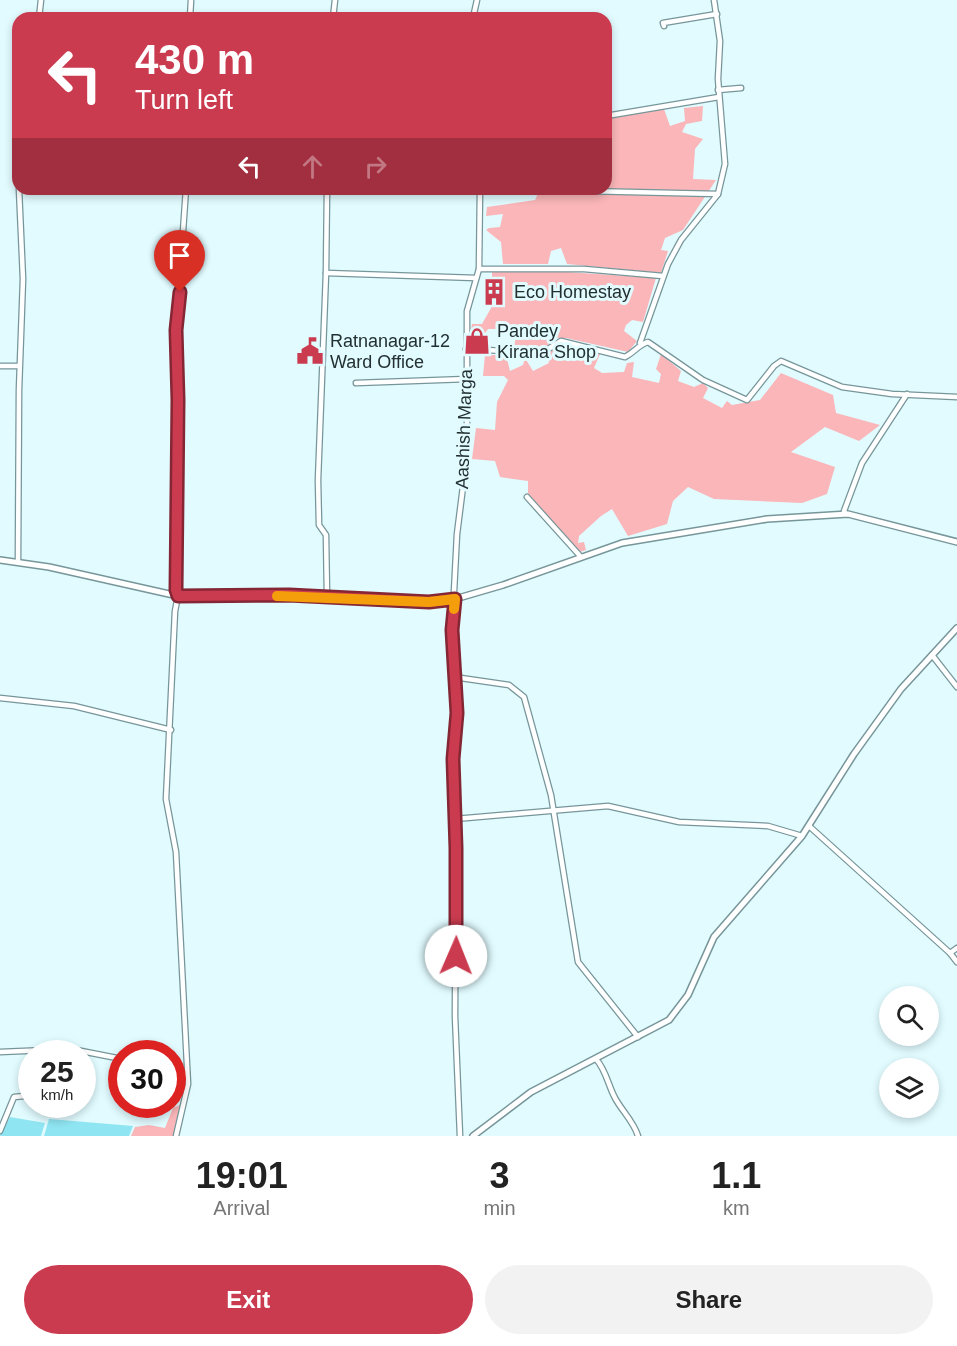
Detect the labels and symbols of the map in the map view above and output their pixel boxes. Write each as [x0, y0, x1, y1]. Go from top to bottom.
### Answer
pin [154, 230, 205, 292]
building icon: Eco Homestay [479, 277, 509, 307]
place label: Eco Homestay [514, 282, 631, 302]
place label: Pandey Kirana Shop [497, 321, 596, 362]
shop icon: Pandey Kirana Shop [462, 326, 492, 356]
place label: Ratnanagar-12 Ward Office [330, 331, 450, 372]
public building icon: Ratnanagar-12 Ward Office [295, 336, 325, 366]
street label: Aashish Marga [452, 368, 476, 489]
position arrow [424, 924, 488, 988]
speed limit sign: 30 [108, 1040, 186, 1118]

